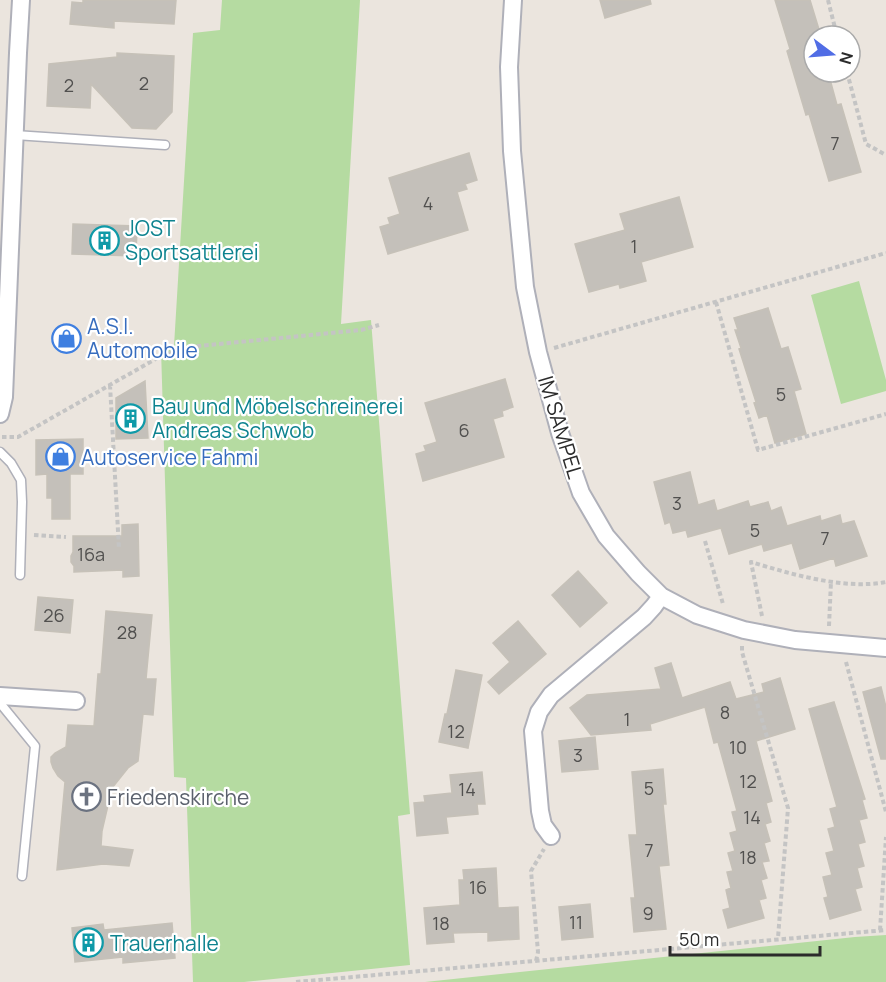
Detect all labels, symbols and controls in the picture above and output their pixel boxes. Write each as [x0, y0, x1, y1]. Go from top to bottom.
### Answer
north arrow [802, 24, 862, 84]
text: N [834, 50, 859, 67]
house number: 2 [139, 71, 149, 95]
house number: 2 [64, 73, 74, 97]
house number: 7 [830, 131, 840, 155]
house number: 4 [423, 191, 433, 215]
place label: JOST Sportsattlerei [125, 214, 259, 266]
building icon: JOST Sportsattlerei [88, 224, 120, 256]
house number: 1 [630, 234, 638, 258]
place label: A.S.I. Automobile [87, 312, 198, 364]
shop icon: A.S.I. Automobile [50, 322, 82, 354]
street label: IM SAMPEL [532, 372, 590, 482]
house number: 5 [776, 382, 786, 406]
place label: Bau und Möbelschreinerei Andreas Schwob [152, 392, 403, 444]
building icon: Bau und Möbelschreinerei Andreas Schwob [115, 402, 147, 434]
house number: 6 [458, 418, 470, 442]
shop icon: Autoservice Fahmi [44, 441, 76, 473]
place label: Autoservice Fahmi [81, 443, 258, 471]
house number: 3 [672, 491, 682, 515]
house number: 5 [750, 518, 760, 542]
house number: 7 [820, 526, 830, 550]
house number: 16a [77, 542, 105, 566]
house number: 26 [43, 603, 65, 627]
house number: 28 [117, 620, 137, 644]
house number: 8 [720, 700, 730, 724]
house number: 1 [623, 707, 631, 731]
house number: 12 [447, 719, 465, 743]
house number: 10 [729, 735, 747, 759]
house number: 3 [573, 743, 583, 767]
house number: 12 [739, 769, 757, 793]
house number: 5 [644, 776, 654, 800]
house number: 14 [458, 777, 476, 801]
church icon: Friedenskirche [70, 781, 102, 813]
place label: Friedenskirche [107, 783, 249, 811]
house number: 14 [743, 805, 761, 829]
house number: 7 [644, 838, 654, 862]
house number: 18 [739, 845, 757, 869]
house number: 16 [469, 875, 487, 899]
house number: 9 [642, 901, 654, 925]
house number: 11 [569, 910, 583, 934]
house number: 18 [432, 911, 450, 935]
scale bar [670, 919, 820, 957]
building icon: Trauerhalle [73, 927, 105, 959]
text: 50 m [679, 927, 719, 951]
place label: Trauerhalle [110, 929, 219, 957]

